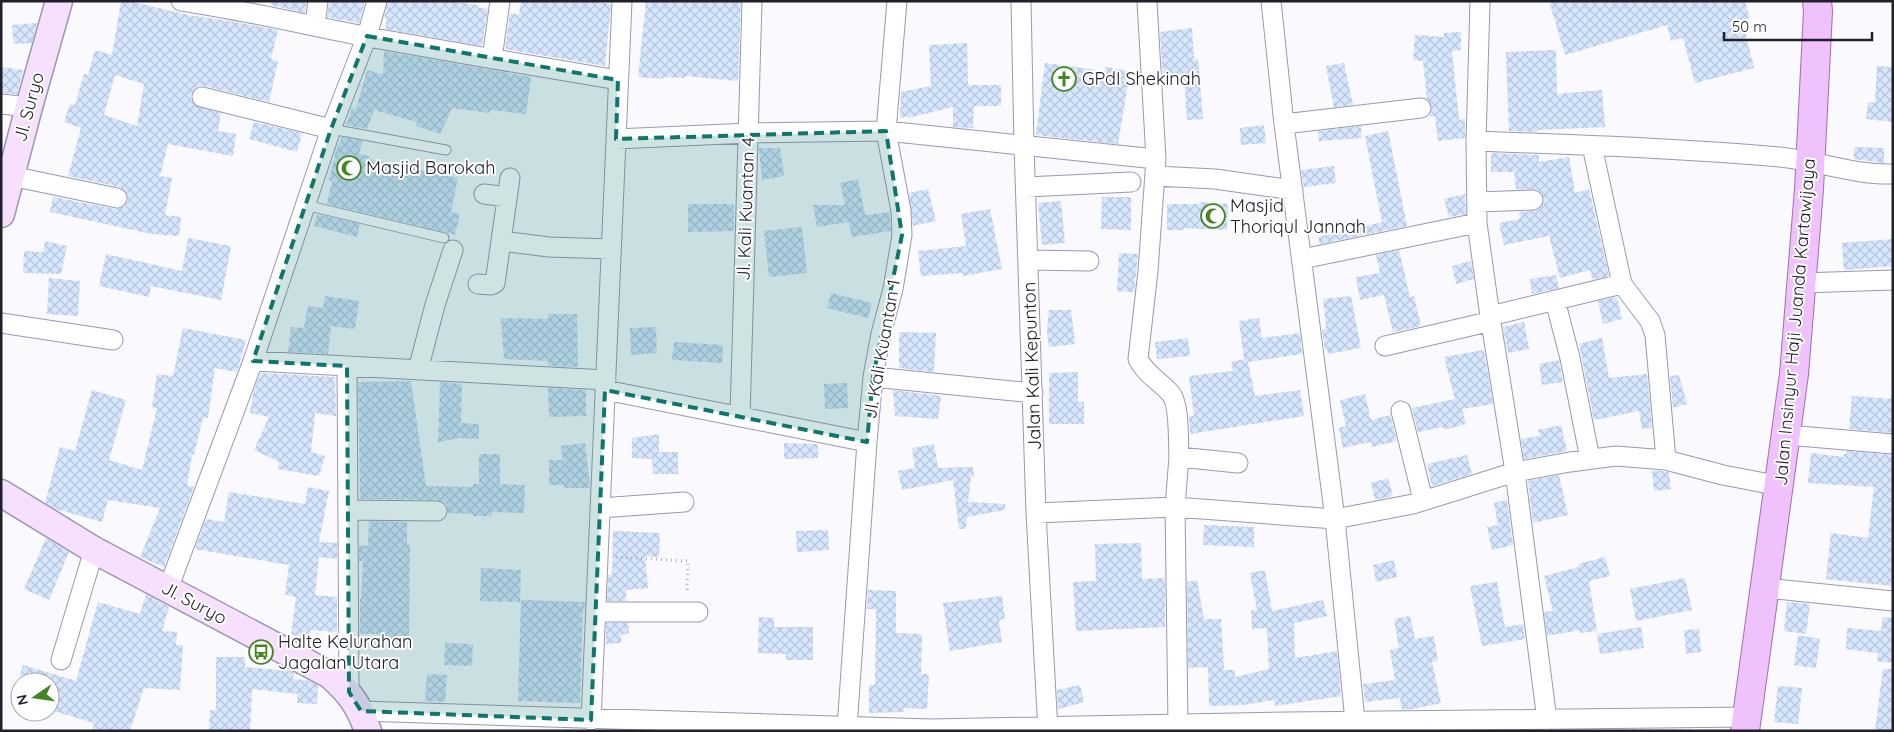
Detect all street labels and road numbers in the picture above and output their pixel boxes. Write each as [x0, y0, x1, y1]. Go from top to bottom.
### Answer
street label: Jl. Suryo [8, 70, 49, 144]
street label: Jl. Kali Kuantan 4 [731, 137, 760, 281]
street label: Jalan Insinyur Haji Juanda Kartawijaya [1769, 157, 1820, 487]
street label: Jl. Kali Kuantan 1 [858, 277, 905, 420]
street label: Jalan Kali Kepunton [1017, 282, 1046, 451]
street label: Jl. Suryo [158, 576, 231, 629]

